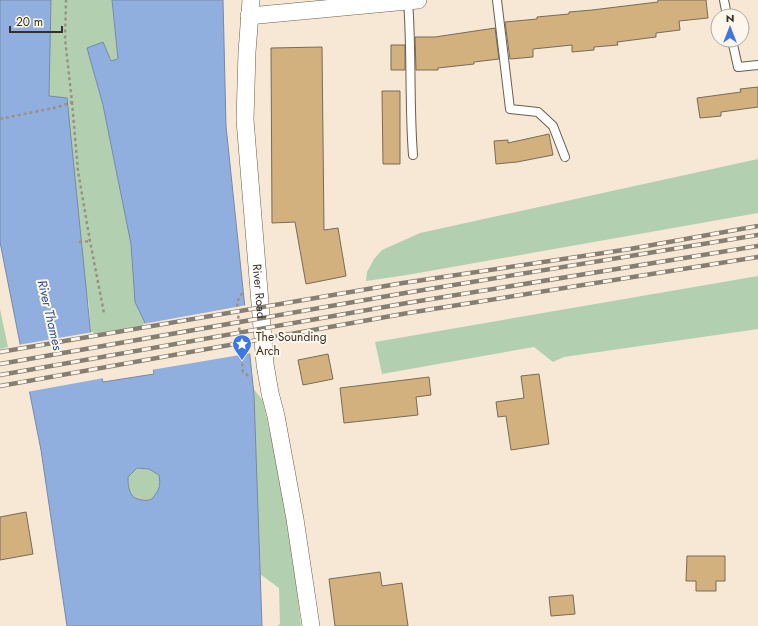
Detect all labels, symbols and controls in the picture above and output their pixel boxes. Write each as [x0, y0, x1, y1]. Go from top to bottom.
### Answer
scale bar [10, 8, 62, 34]
north arrow [710, 8, 750, 48]
text: N [726, 10, 734, 26]
text: 20 m [16, 13, 43, 31]
street label: River Road [248, 263, 270, 319]
water label: River Thames [33, 278, 68, 353]
place label: The Sounding Arch [256, 328, 327, 360]
place icon: The Sounding Arch [231, 333, 253, 361]

